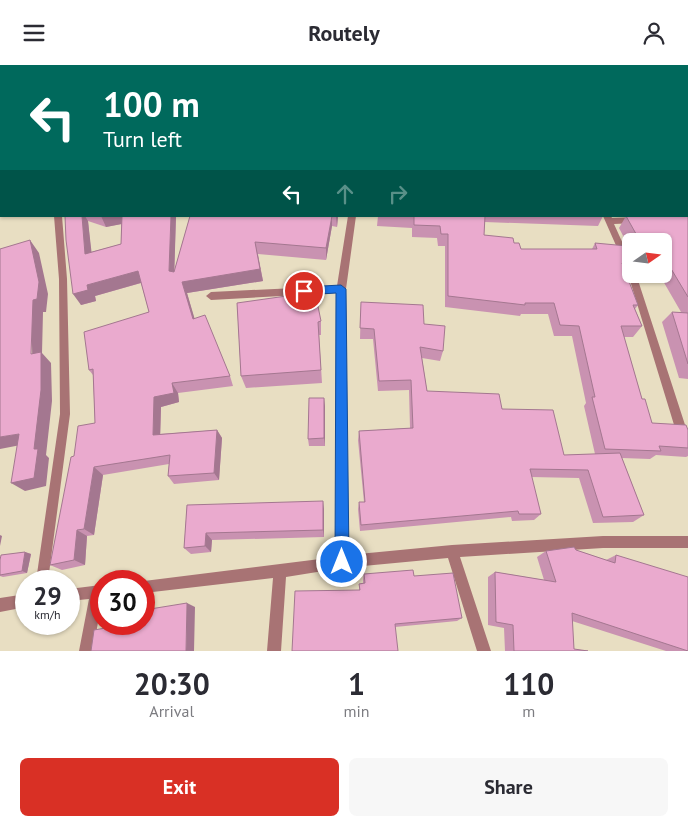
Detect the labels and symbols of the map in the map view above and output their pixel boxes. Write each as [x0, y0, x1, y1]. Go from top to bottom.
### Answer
north arrow [622, 233, 672, 283]
pin [283, 270, 325, 312]
position arrow [315, 535, 367, 587]
speed limit sign: 30 [90, 570, 155, 635]

